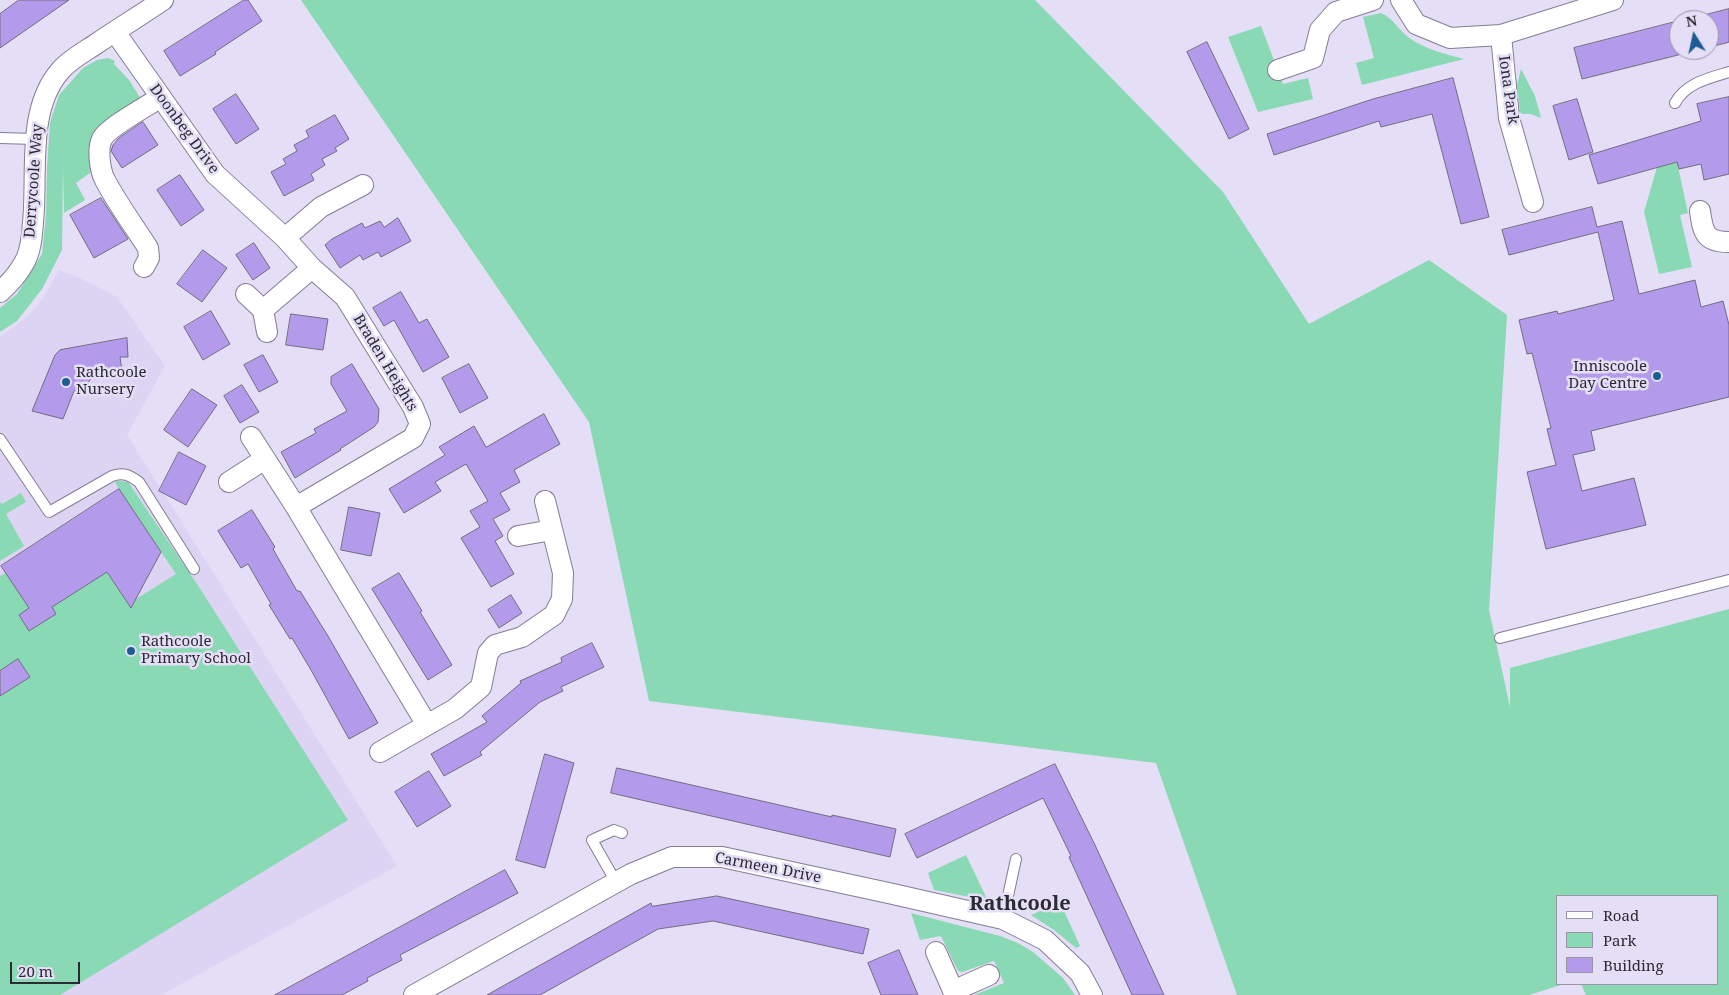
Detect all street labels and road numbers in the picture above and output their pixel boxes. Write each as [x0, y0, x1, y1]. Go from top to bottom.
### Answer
street label: Iona Park [1494, 54, 1522, 126]
street label: Doonbeg Drive [145, 81, 223, 177]
street label: Derrycoole Way [21, 123, 47, 239]
street label: Braden Heights [349, 311, 421, 415]
street label: Carmeen Drive [713, 849, 823, 887]

